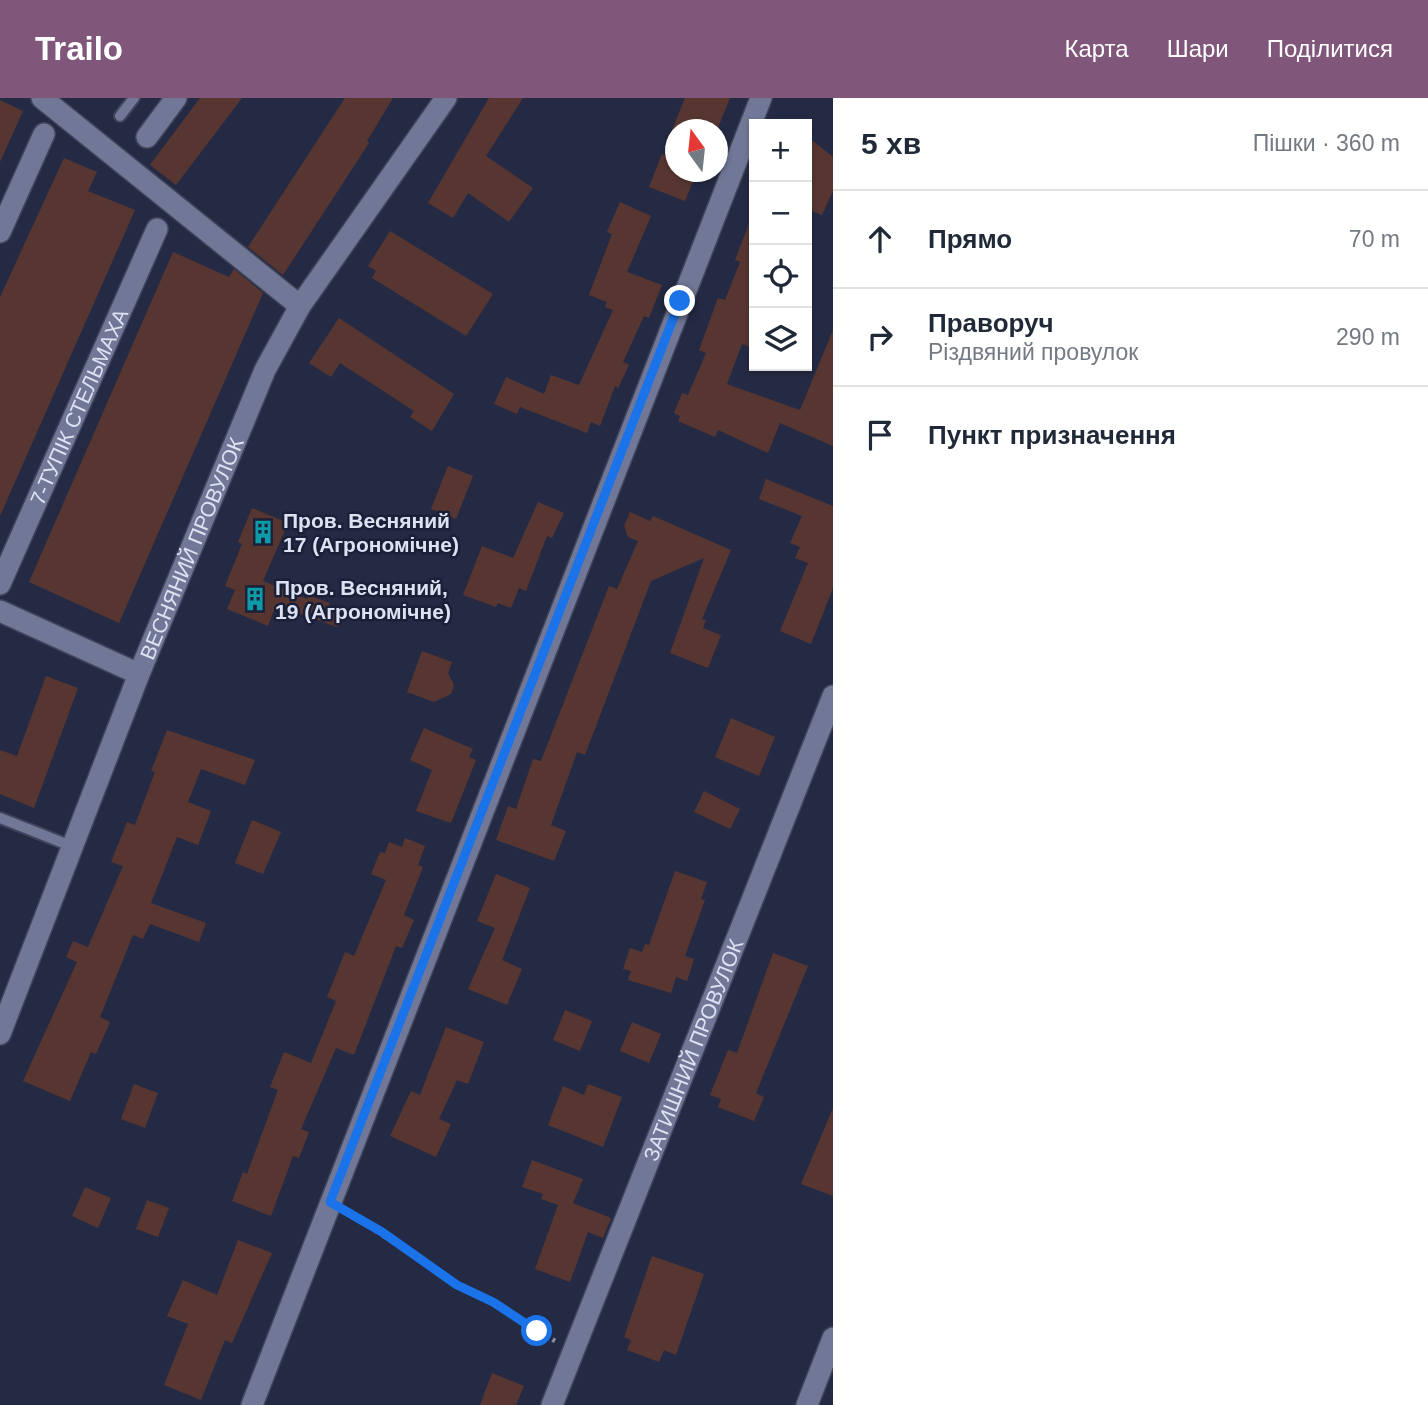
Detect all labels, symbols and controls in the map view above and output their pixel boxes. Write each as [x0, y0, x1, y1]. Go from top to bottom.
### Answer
text: Trailo [35, 30, 123, 67]
text: Карта [1064, 35, 1129, 62]
text: Шари [1167, 35, 1229, 62]
text: Поділитися [1267, 35, 1393, 62]
north arrow [665, 119, 728, 182]
map controls [749, 119, 812, 371]
button: + [749, 119, 812, 182]
text: 5 хв [861, 127, 921, 160]
text: Пішки · 360 m [1253, 130, 1400, 156]
button: − [749, 182, 812, 245]
icon: ahead [861, 220, 899, 258]
text: Прямо [928, 224, 1012, 254]
text: 70 m [1349, 226, 1400, 252]
button: locate [749, 245, 812, 308]
route end [664, 285, 695, 316]
street label: 7-ТУПІК СТЕЛЬМАХА [25, 305, 132, 508]
button: layers [749, 308, 812, 371]
text: Праворуч [928, 308, 1054, 338]
icon: right [861, 318, 899, 356]
text: 290 m [1336, 324, 1400, 350]
text: Різдвяний провулок [928, 339, 1138, 365]
icon: arrive [861, 416, 899, 454]
text: Пункт призначення [928, 420, 1176, 450]
street label: ВЕСНЯНИЙ ПРОВУЛОК [135, 433, 248, 663]
place label: Пров. Весняний 17 (Агрономічне) [283, 509, 459, 556]
building icon: Пров. Весняний 17 (Агрономічне) [249, 518, 277, 546]
place label: Пров. Весняний, 19 (Агрономічне) [275, 576, 451, 623]
building icon: Пров. Весняний, 19 (Агрономічне) [241, 585, 269, 613]
street label: ЗАТИШНИЙ ПРОВУЛОК [638, 935, 747, 1164]
route start [521, 1315, 552, 1346]

